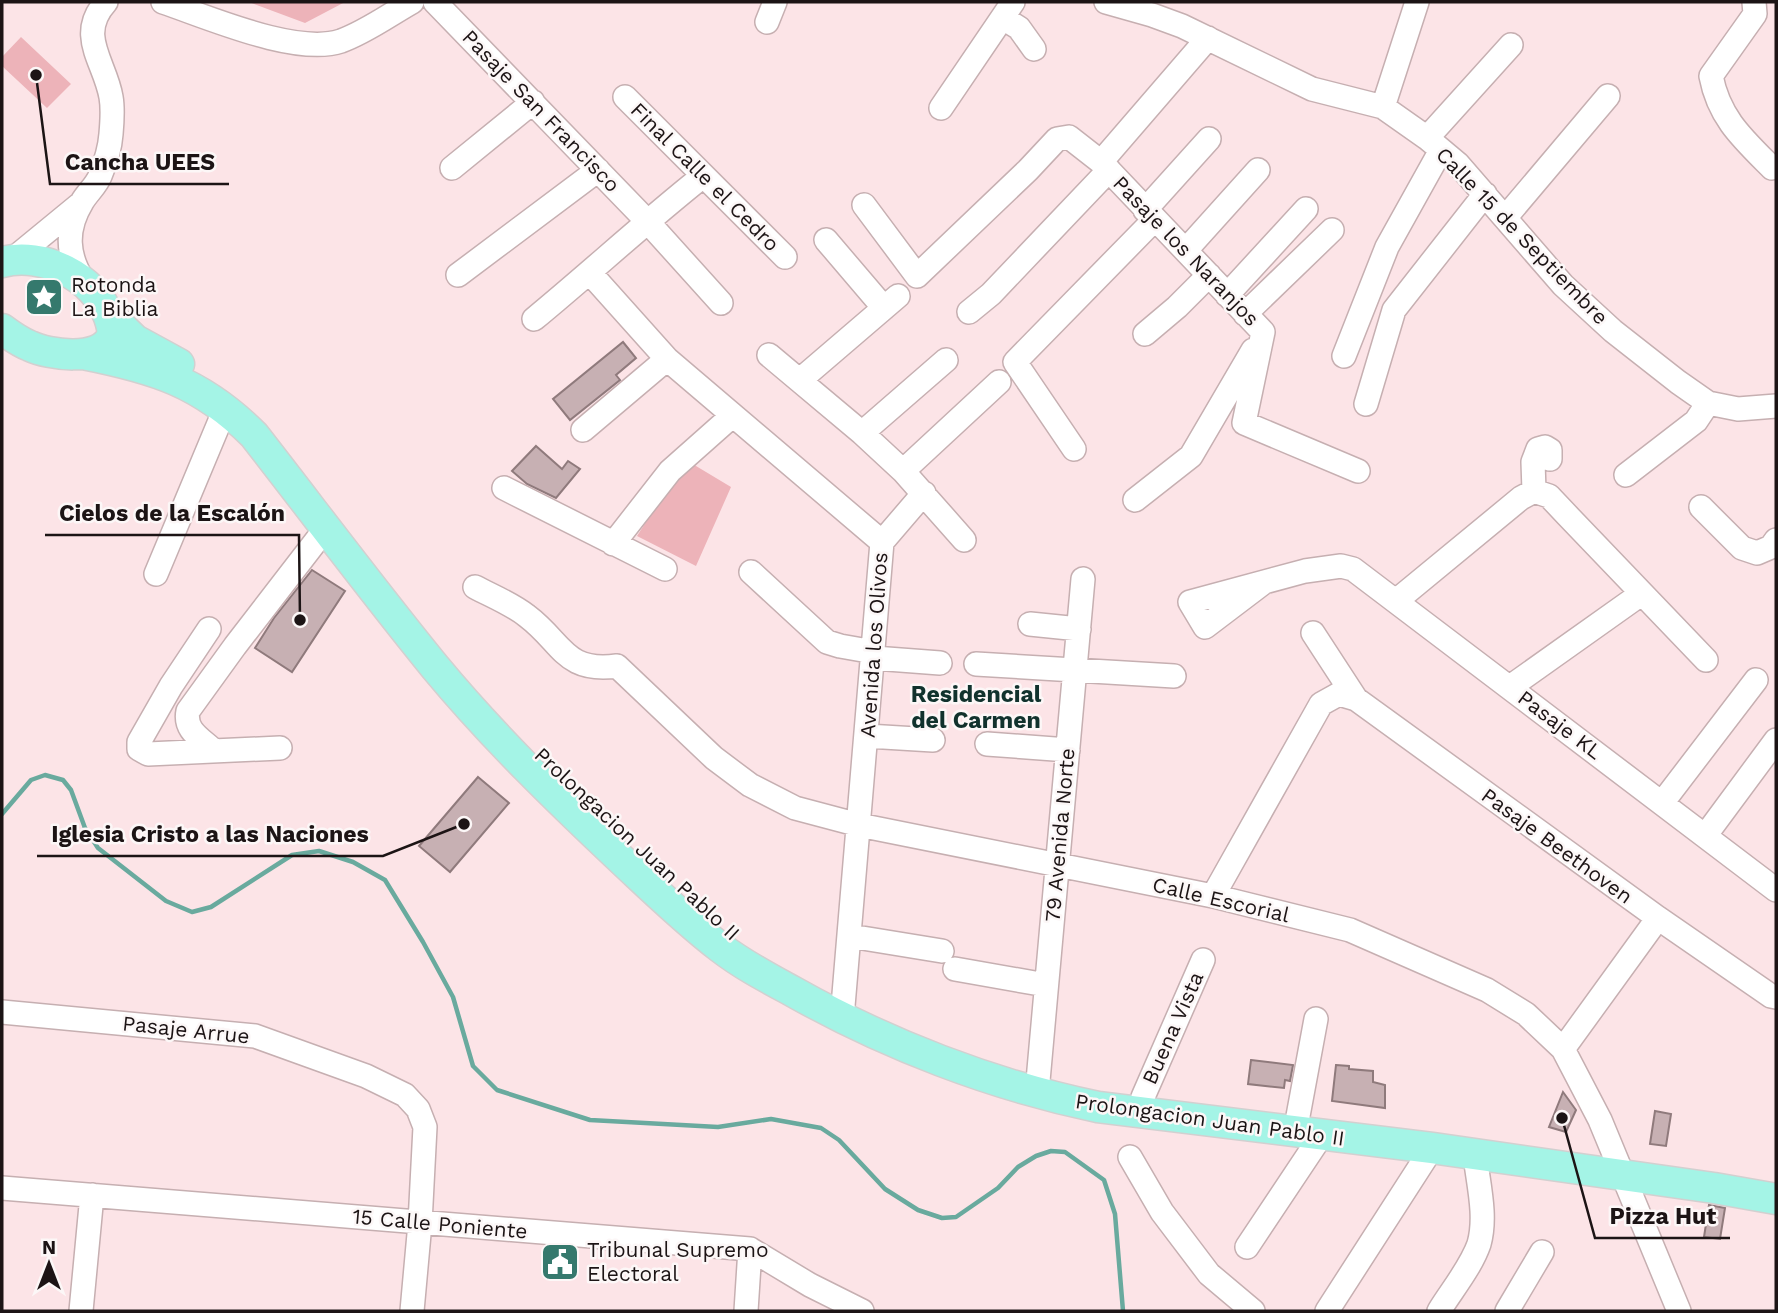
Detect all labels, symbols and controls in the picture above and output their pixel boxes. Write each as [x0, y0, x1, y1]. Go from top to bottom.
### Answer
street label: Pasaje San Francisco [457, 24, 625, 197]
street label: Final Calle el Cedro [626, 97, 785, 256]
callout: Cancha UEES [50, 140, 229, 184]
street label: Calle 15 de Septiembre [1431, 142, 1614, 329]
text: Cancha UEES [65, 149, 215, 176]
street label: Pasaje los Naranjos [1108, 170, 1265, 331]
place label: Rotonda La Biblia [71, 272, 159, 321]
place icon: Rotonda La Biblia [23, 276, 65, 318]
callout: Cielos de la Escalón [45, 491, 299, 535]
text: Cielos de la Escalón [59, 500, 285, 527]
street label: Avenida los Olivos [855, 551, 892, 739]
district label: Residencial del Carmen [911, 681, 1042, 734]
street label: Pasaje KL [1513, 685, 1607, 764]
street label: Prolongacion Juan Pablo II [530, 742, 745, 945]
street label: 79 Avenida Norte [1039, 747, 1080, 923]
street label: Pasaje Beethoven [1477, 782, 1638, 909]
callout: Iglesia Cristo a las Naciones [37, 812, 383, 856]
text: Iglesia Cristo a las Naciones [51, 821, 369, 848]
street label: Calle Escorial [1150, 872, 1293, 928]
street label: Buena Vista [1137, 968, 1209, 1088]
street label: Pasaje Arrue [121, 1010, 251, 1049]
street label: Prolongacion Juan Pablo II [1074, 1088, 1346, 1151]
callout: Pizza Hut [1595, 1194, 1730, 1238]
street label: 15 Calle Poniente [351, 1203, 529, 1244]
text: Pizza Hut [1610, 1203, 1716, 1230]
north arrow [14, 1229, 84, 1299]
text: N [42, 1236, 56, 1259]
place label: Tribunal Supremo Electoral [587, 1237, 769, 1286]
public building icon: Tribunal Supremo Electoral [539, 1241, 581, 1283]

